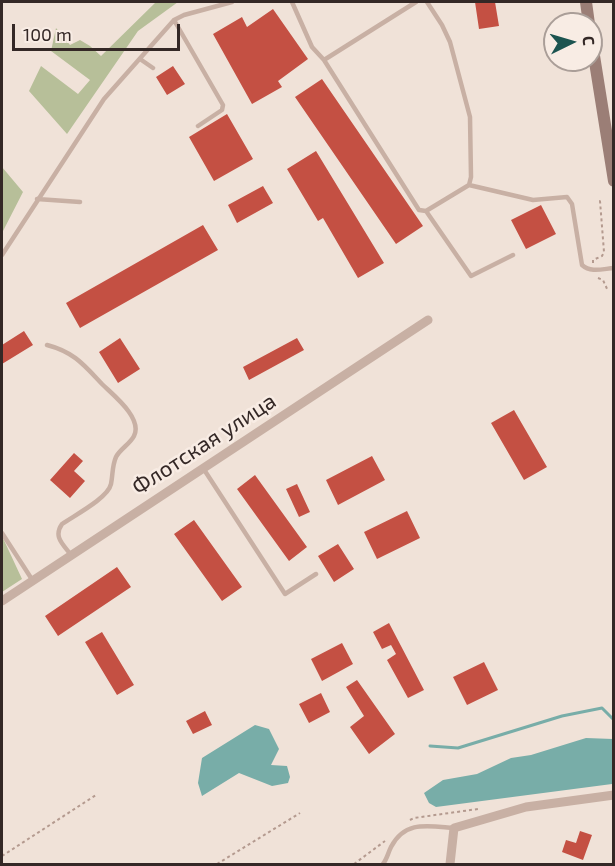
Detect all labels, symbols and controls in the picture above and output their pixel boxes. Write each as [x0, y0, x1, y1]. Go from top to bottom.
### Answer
scale bar [15, 12, 183, 50]
north arrow [543, 12, 603, 72]
text: 100 m [23, 23, 72, 45]
text: С [580, 35, 599, 46]
street label: Флотская улица [127, 388, 281, 500]

